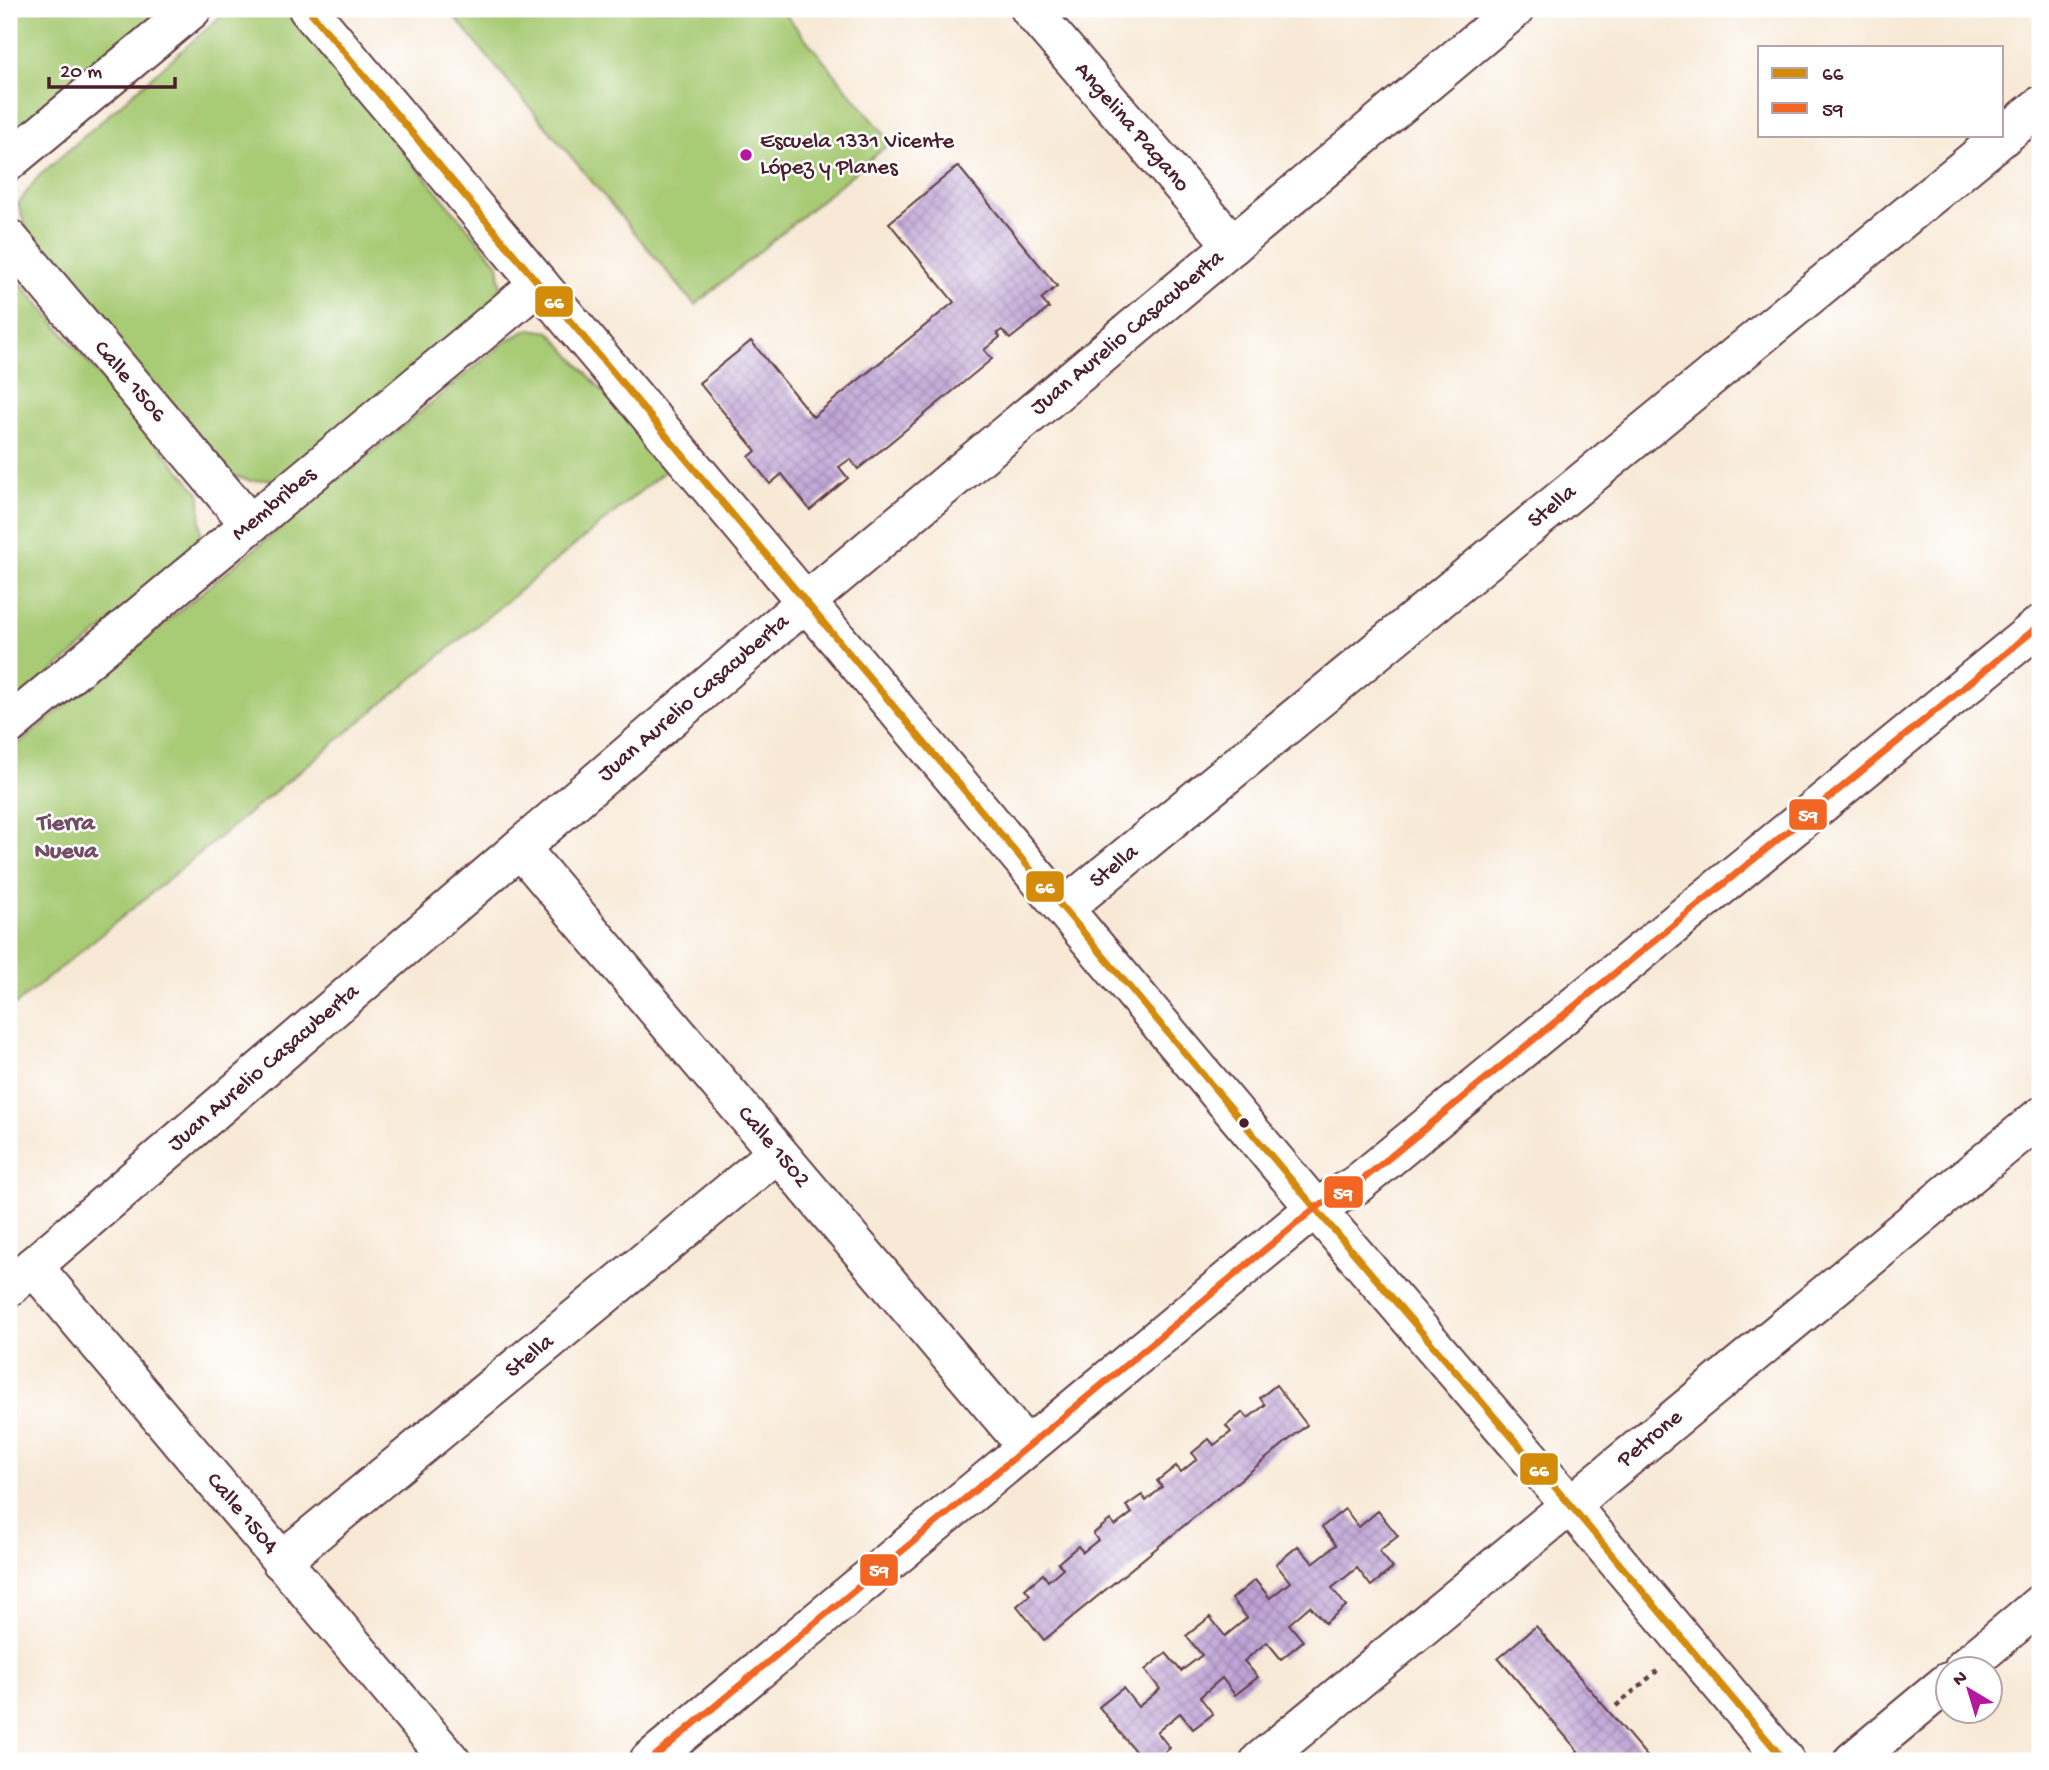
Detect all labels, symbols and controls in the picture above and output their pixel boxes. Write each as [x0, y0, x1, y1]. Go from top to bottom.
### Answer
scale bar [49, 46, 175, 90]
legend [1758, 46, 2004, 136]
street label: Angelina Pagano [1068, 57, 1195, 198]
text: 20 m [60, 61, 102, 86]
text: 66 [1822, 64, 1844, 89]
text: 59 [1822, 100, 1844, 125]
place label: Escuela 1331 Vicente López y Planes [760, 129, 955, 182]
marker: Escuela 1331 Vicente López y Planes [738, 147, 754, 163]
street label: Juan Aurelio Casacuberta [1025, 244, 1230, 422]
line badge: 66 [534, 285, 574, 318]
text: 66 [544, 293, 564, 316]
street label: Calle 1506 [88, 335, 172, 429]
street label: Membribes [226, 461, 322, 547]
street label: Stella [1523, 478, 1583, 535]
street label: Juan Aurelio Casacuberta [593, 608, 796, 788]
line badge: 59 [1788, 798, 1828, 831]
text: 59 [1798, 806, 1818, 829]
district label: Tierra Nueva [34, 810, 99, 867]
street label: Stella [1084, 838, 1145, 895]
line badge: 66 [1025, 870, 1065, 903]
text: 66 [1035, 878, 1055, 901]
street label: Juan Aurelio Casacuberta [163, 978, 366, 1158]
street label: Calle 1502 [731, 1101, 815, 1194]
unlabelled marker [1237, 1116, 1251, 1130]
line badge: 59 [1323, 1175, 1364, 1209]
text: 59 [1333, 1184, 1353, 1207]
street label: Stella [500, 1328, 560, 1384]
street label: Petrone [1611, 1403, 1689, 1474]
line badge: 66 [1519, 1452, 1559, 1486]
text: 66 [1529, 1461, 1549, 1484]
street label: Calle 1504 [200, 1467, 284, 1560]
line badge: 59 [859, 1553, 899, 1587]
text: 59 [869, 1561, 889, 1584]
north arrow [1934, 1654, 2004, 1724]
text: N [1949, 1666, 1973, 1692]

